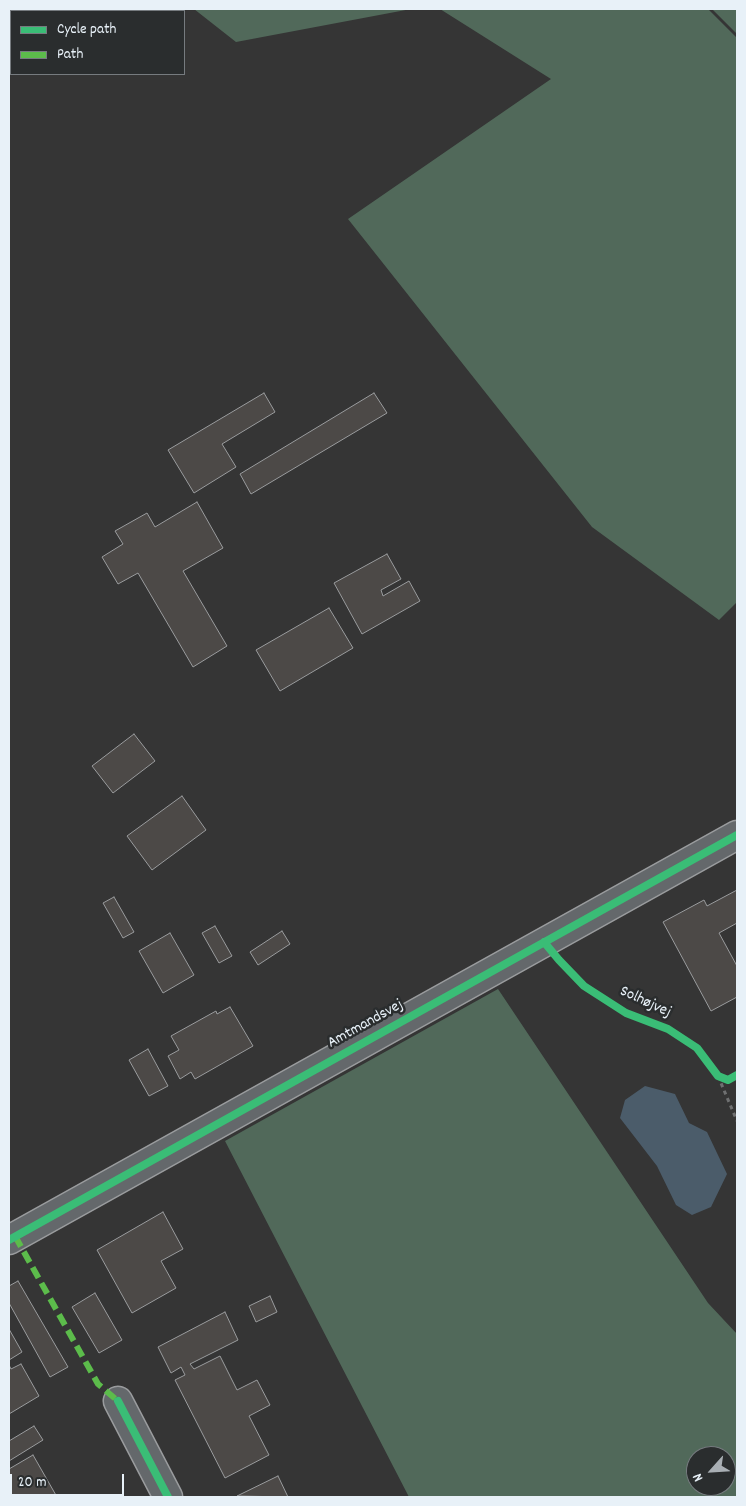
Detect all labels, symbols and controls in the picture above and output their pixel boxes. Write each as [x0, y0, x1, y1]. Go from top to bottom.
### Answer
legend [10, 10, 185, 75]
text: Cycle path [57, 19, 116, 41]
text: Path [57, 44, 83, 66]
street label: Solhøjvej [616, 983, 674, 1023]
street label: Amtmandsvej [325, 996, 407, 1054]
north arrow [686, 1446, 736, 1496]
scale bar [12, 1464, 126, 1496]
text: N [688, 1470, 709, 1485]
text: 20 m [18, 1472, 46, 1494]

